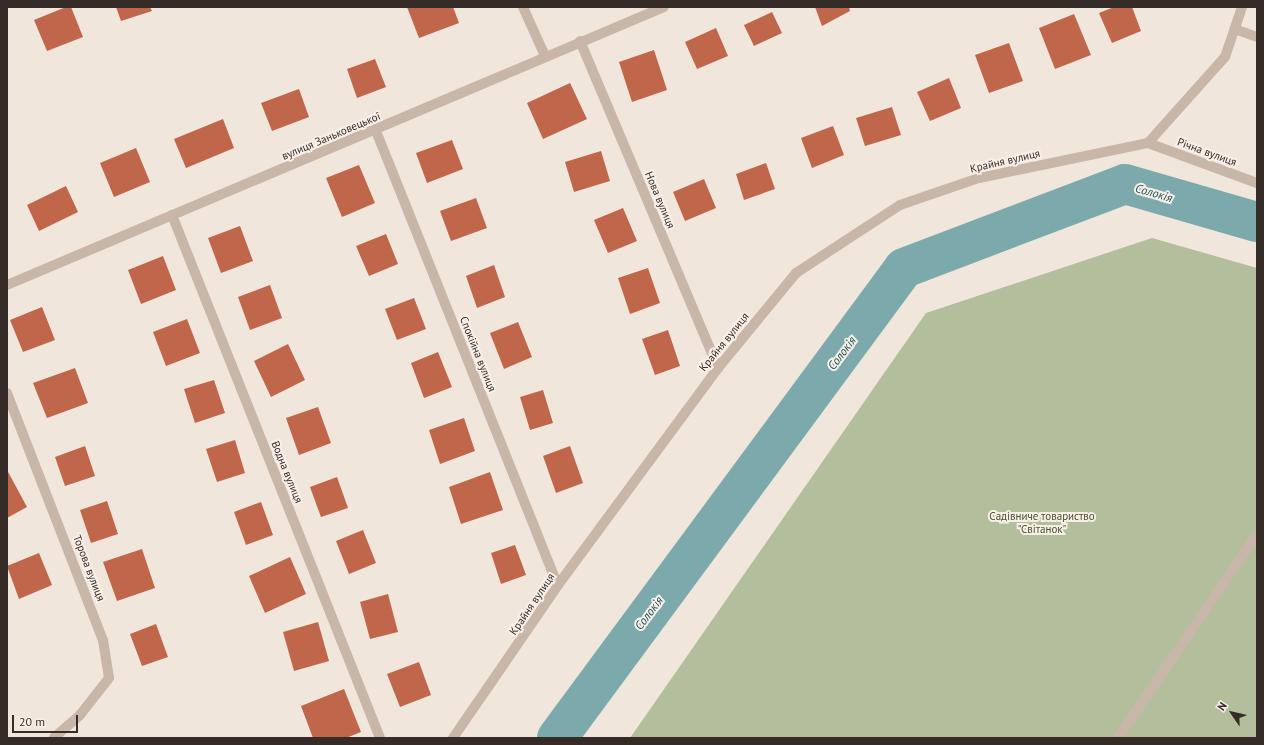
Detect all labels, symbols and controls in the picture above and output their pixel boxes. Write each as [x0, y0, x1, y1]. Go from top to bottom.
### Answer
street label: вулиця Заньковецької [280, 109, 382, 163]
street label: Річна вулиця [1176, 135, 1238, 169]
street label: Крайня вулиця [969, 147, 1041, 175]
street label: Нова вулиця [642, 170, 678, 230]
water label: Солокія [1134, 181, 1174, 205]
street label: Крайня вулиця [696, 310, 752, 374]
street label: Спокійна вулиця [457, 315, 499, 393]
water label: Солокія [825, 334, 859, 372]
street label: Водна вулиця [269, 439, 305, 505]
park label: Садівниче товариство "Світанок" [989, 510, 1095, 536]
street label: Торова вулиця [70, 533, 108, 603]
street label: Крайня вулиця [507, 571, 557, 637]
water label: Солокія [632, 594, 666, 632]
north arrow [1212, 693, 1252, 733]
text: N [1214, 699, 1230, 713]
scale bar [14, 707, 80, 733]
text: 20 m [19, 714, 45, 729]

